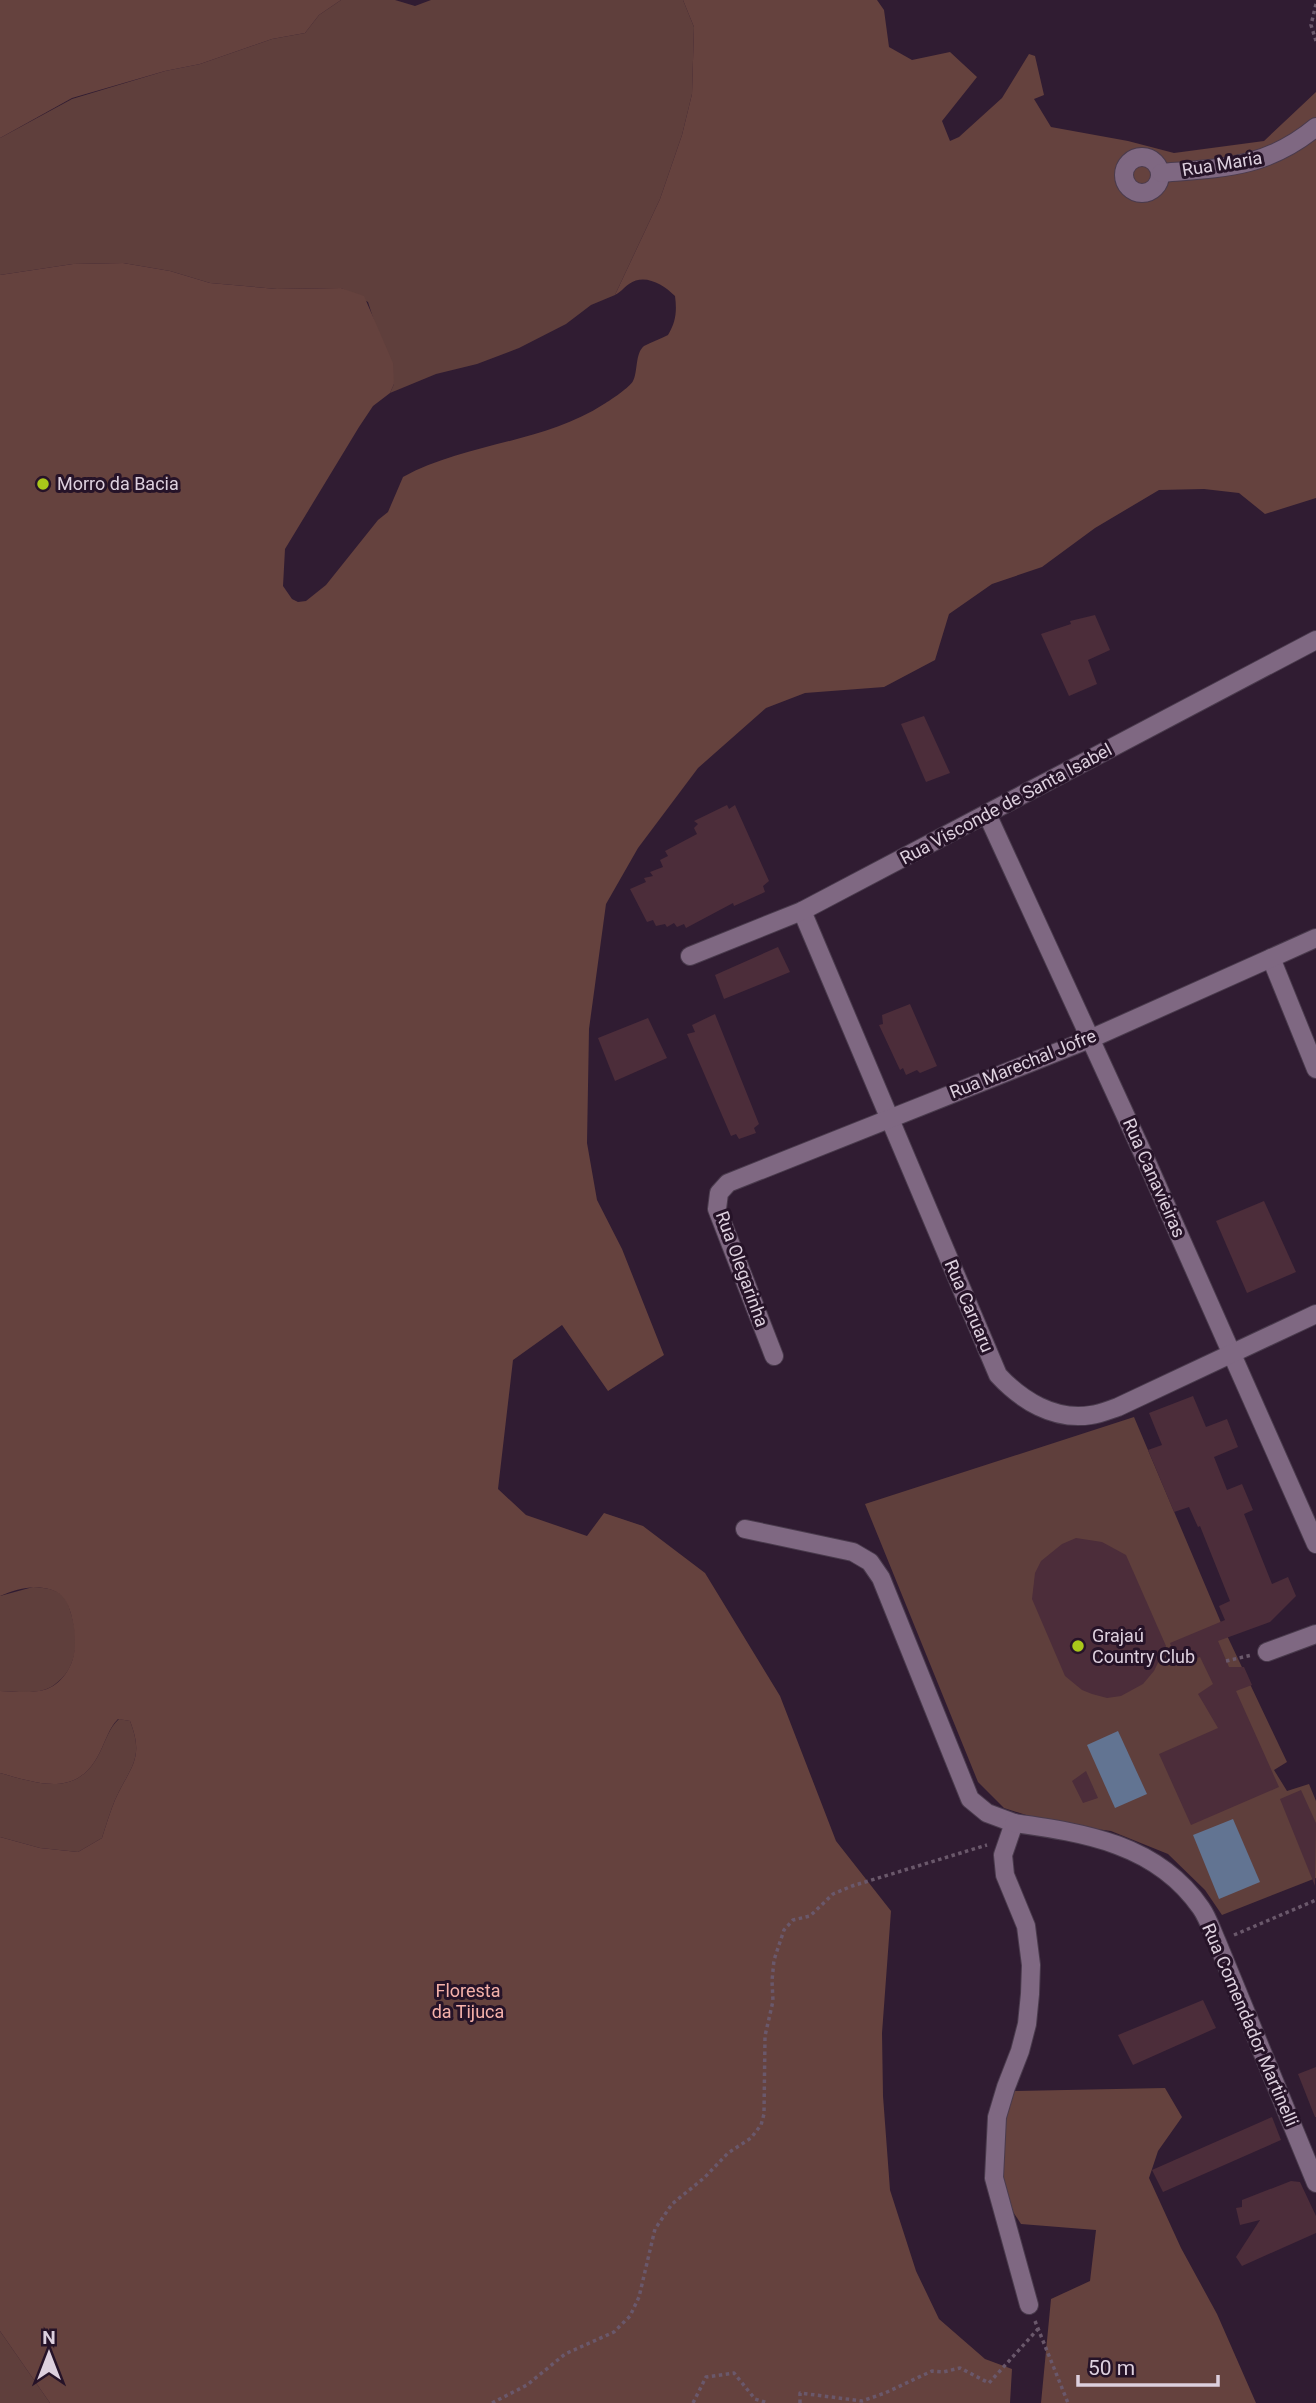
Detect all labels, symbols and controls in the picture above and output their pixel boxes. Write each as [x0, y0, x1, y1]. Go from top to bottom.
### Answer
street label: Rua Maria [1180, 147, 1264, 180]
place label: Morro da Bacia [57, 473, 179, 494]
marker: Morro da Bacia [35, 476, 51, 492]
street label: Rua Visconde de Santa Isabel [896, 739, 1115, 868]
street label: Rua Marechal Jofre [946, 1025, 1099, 1103]
street label: Rua Canavieiras [1119, 1115, 1190, 1241]
street label: Rua Olegarinha [712, 1208, 773, 1330]
street label: Rua Caruaru [941, 1256, 998, 1355]
place label: Grajaú Country Club [1092, 1625, 1195, 1667]
marker: Grajaú Country Club [1070, 1638, 1086, 1654]
street label: Rua Comendador Martinelli [1198, 1920, 1303, 2129]
park label: Floresta da Tijuca [432, 1980, 504, 2022]
north arrow [14, 2319, 84, 2389]
text: N [42, 2326, 56, 2349]
scale bar [1078, 2344, 1218, 2388]
text: 50 m [1088, 2356, 1135, 2380]

